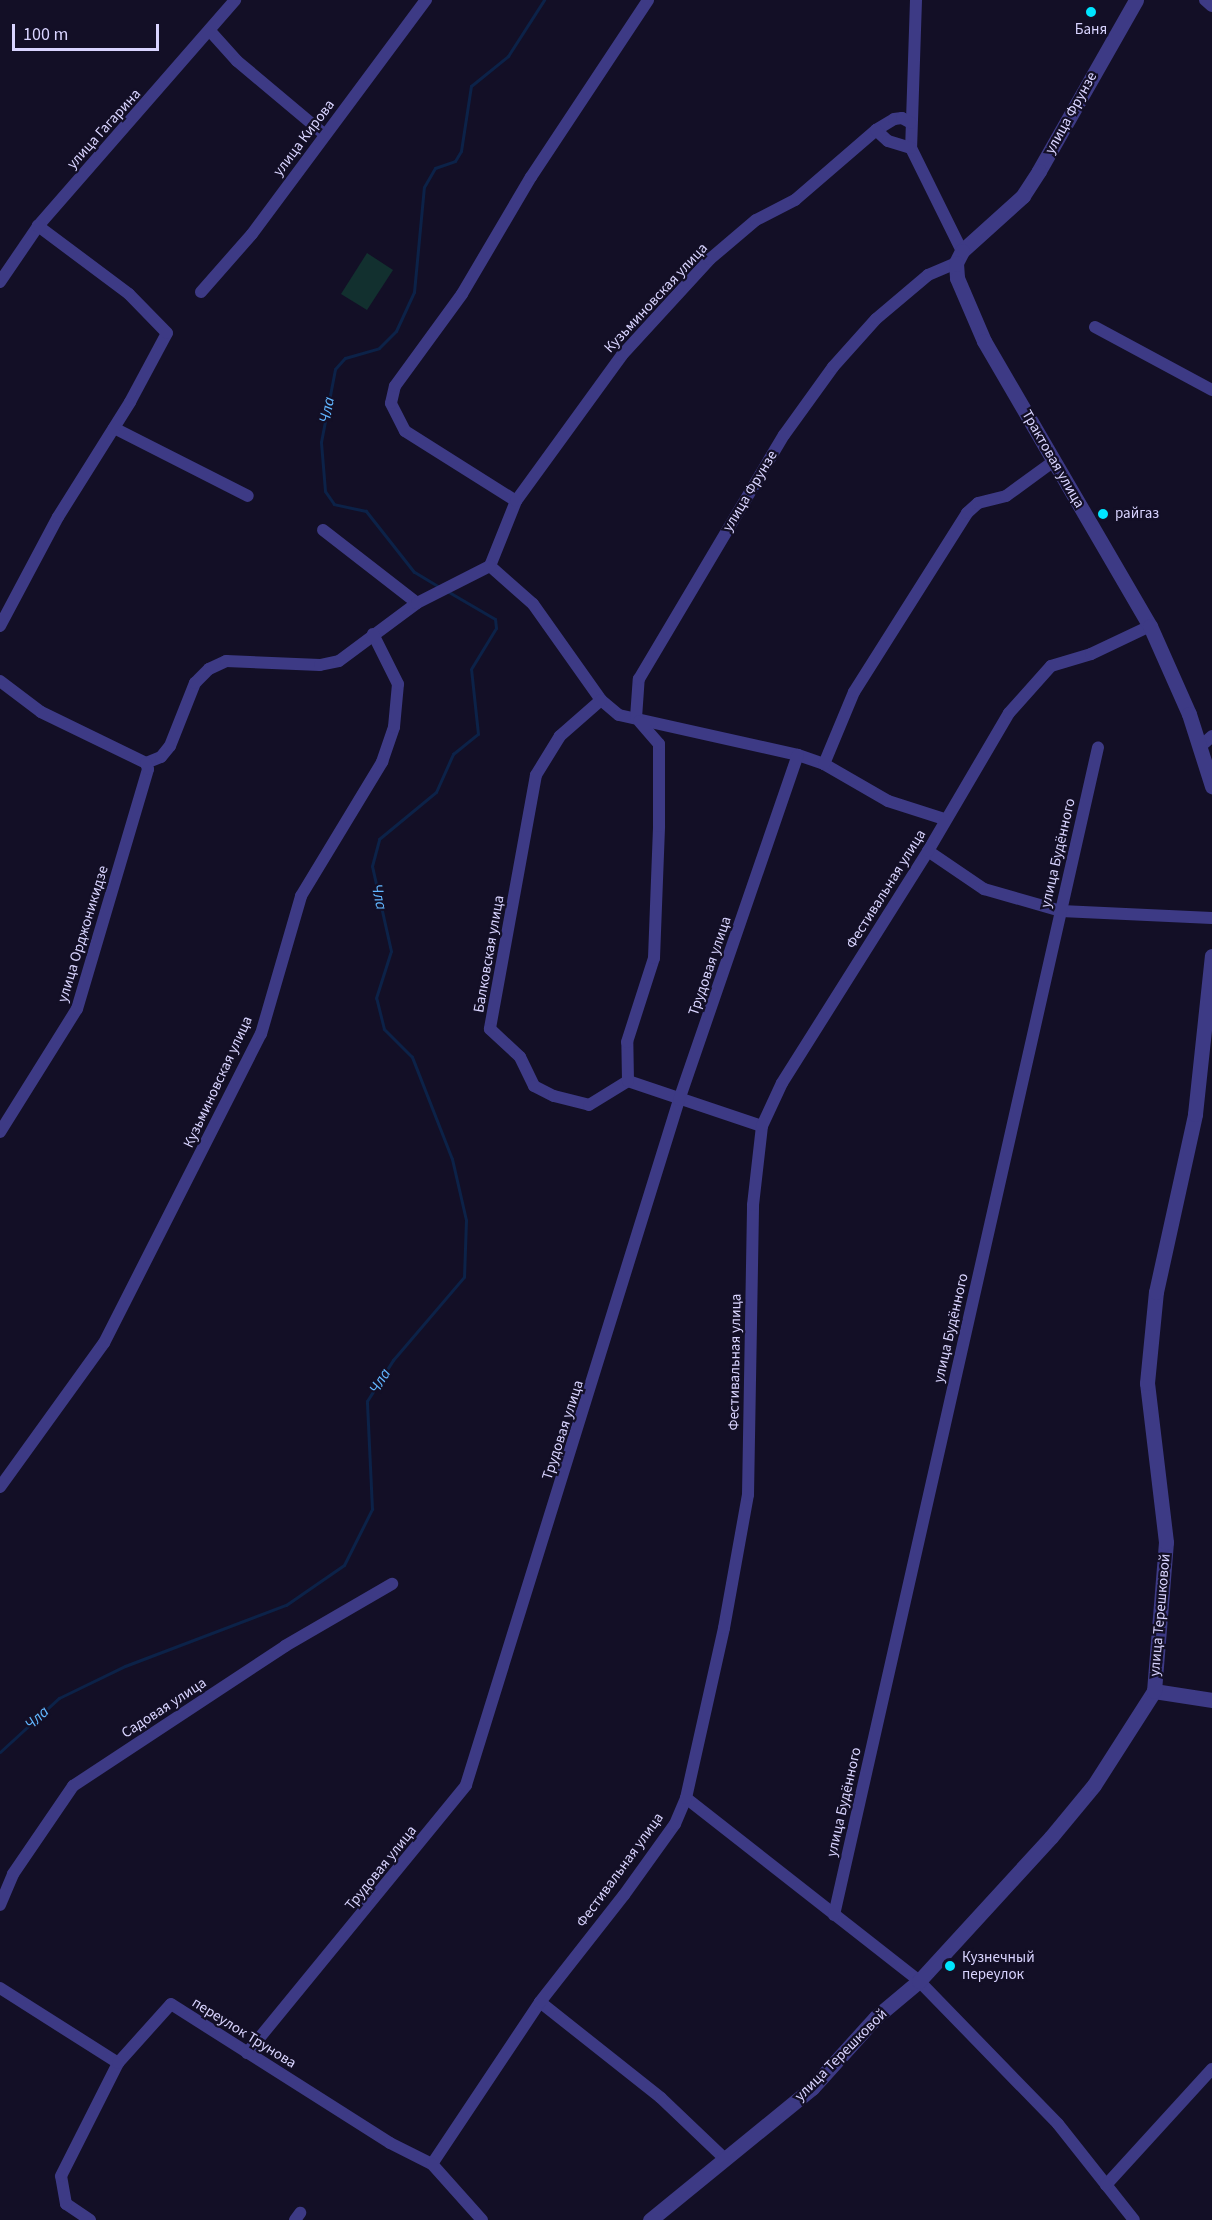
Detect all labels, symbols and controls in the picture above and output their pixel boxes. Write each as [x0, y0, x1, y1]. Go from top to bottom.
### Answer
marker: Баня [1084, 5, 1098, 19]
scale bar [15, 12, 162, 50]
place label: Баня [1075, 21, 1107, 39]
text: 100 m [23, 22, 68, 47]
street label: улица Фрунзе [1041, 69, 1101, 157]
street label: улица Гагарина [63, 85, 145, 173]
street label: улица Кирова [269, 96, 339, 180]
street label: Кузьминовская улица [601, 239, 711, 357]
water label: Чла [315, 395, 339, 425]
street label: Трактовая улица [1018, 407, 1088, 511]
street label: улица Фрунзе [719, 447, 781, 535]
place label: райгаз [1115, 505, 1159, 523]
marker: райгаз [1096, 507, 1110, 521]
street label: улица Будённого [1037, 797, 1079, 909]
street label: Фестивальная улица [842, 826, 930, 952]
street label: улица Орджоникидзе [54, 863, 112, 1005]
water label: Чла [367, 882, 391, 912]
street label: Балковская улица [470, 894, 508, 1014]
street label: Трудовая улица [685, 914, 735, 1018]
street label: Кузьминовская улица [180, 1013, 256, 1151]
street label: улица Будённого [930, 1272, 972, 1384]
street label: Фестивальная улица [725, 1293, 745, 1431]
water label: Чла [365, 1365, 395, 1397]
street label: Трудовая улица [538, 1378, 588, 1482]
street label: улица Терешковой [1146, 1553, 1174, 1677]
street label: Садовая улица [118, 1674, 210, 1742]
water label: Чла [21, 1702, 53, 1734]
street label: улица Будённого [823, 1746, 865, 1858]
street label: Фестивальная улица [572, 1809, 668, 1931]
street label: Трудовая улица [341, 1822, 421, 1914]
place label: Кузнечный переулок [962, 1948, 1035, 1983]
marker: Кузнечный переулок [943, 1959, 957, 1973]
street label: переулок Трунова [189, 1994, 299, 2072]
street label: улица Терешковой [791, 2005, 891, 2105]

